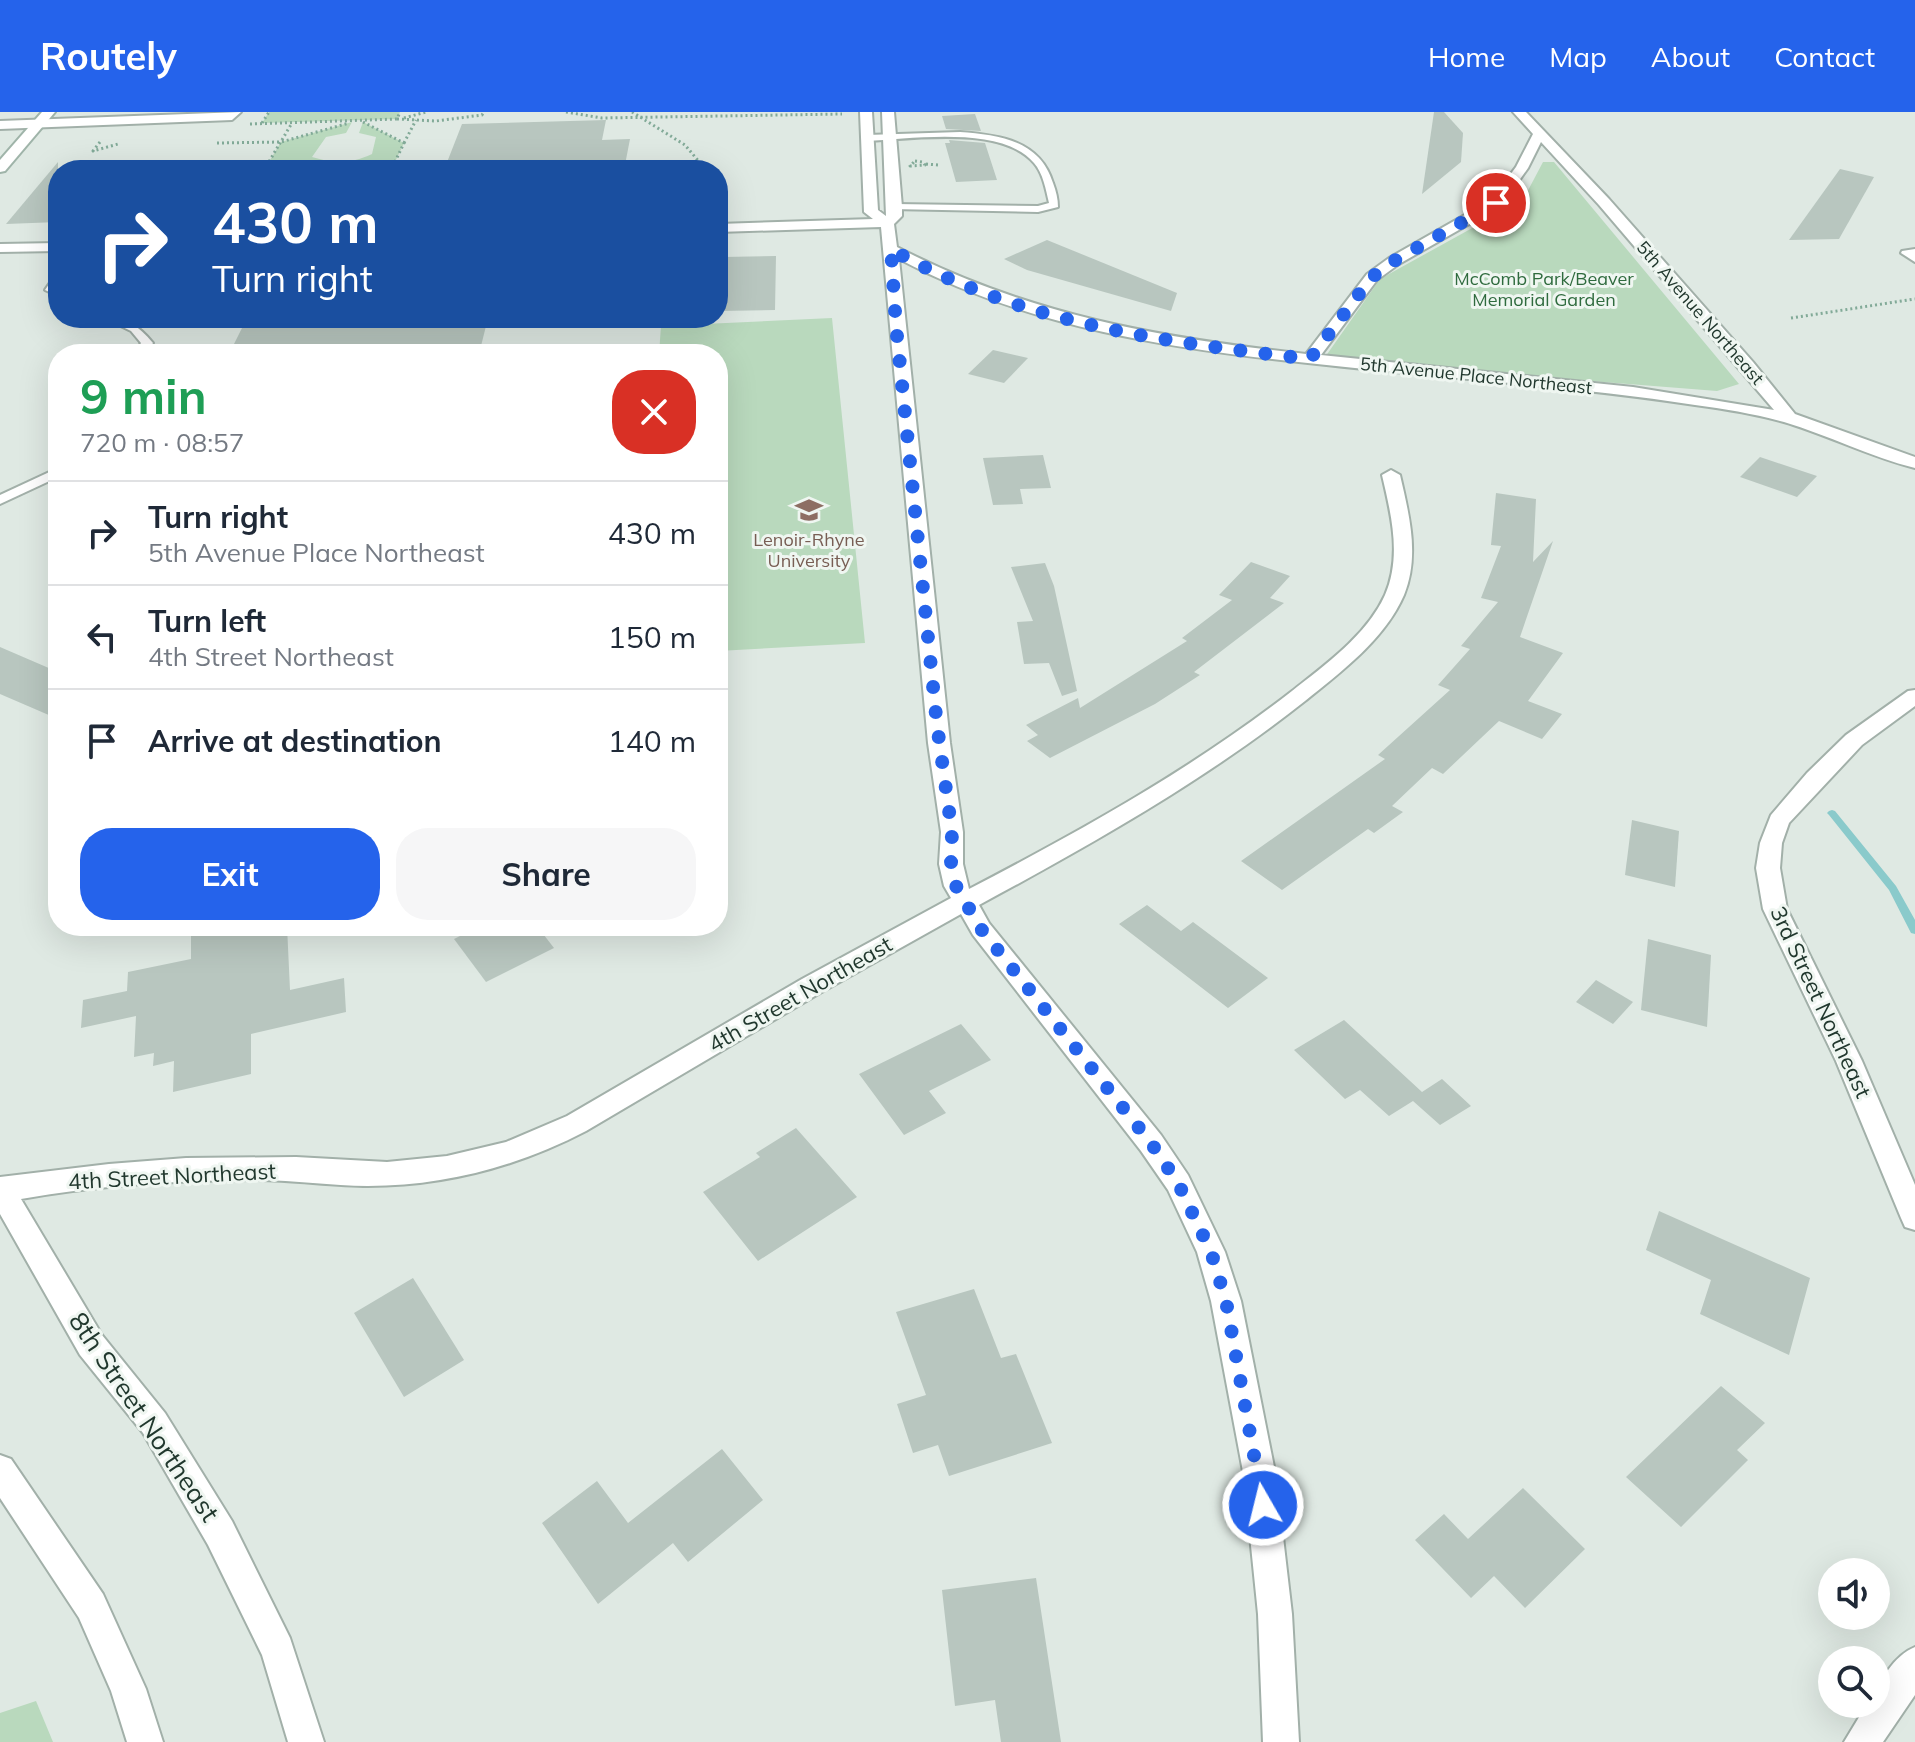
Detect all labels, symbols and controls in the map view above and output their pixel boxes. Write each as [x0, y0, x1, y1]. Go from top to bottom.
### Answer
text: Routely [40, 32, 177, 80]
text: Home [1428, 39, 1505, 74]
text: Map [1549, 39, 1607, 74]
text: About [1651, 39, 1730, 74]
text: Contact [1774, 39, 1875, 74]
pin [1462, 169, 1530, 237]
icon: arrive [1474, 181, 1518, 225]
text: 430 m [212, 187, 379, 257]
icon: right [80, 192, 184, 296]
street label: 5th Avenue Northeast [1632, 236, 1769, 389]
text: Turn right [212, 256, 373, 301]
park label: McComb Park/Beaver Memorial Garden [1454, 267, 1634, 311]
street label: 5th Avenue Place Northeast [1359, 352, 1593, 399]
text: 9 min [80, 366, 207, 426]
button: close [612, 370, 696, 454]
text: 720 m · 08:57 [80, 426, 244, 459]
school or university icon: Lenoir-Rhyne University [794, 495, 824, 525]
text: Turn right [148, 498, 288, 536]
icon: right [80, 511, 124, 555]
text: 430 m [608, 514, 696, 552]
place label: Lenoir-Rhyne University [753, 528, 865, 572]
text: 5th Avenue Place Northeast [148, 536, 485, 569]
text: Turn left [148, 602, 266, 640]
icon: left [80, 615, 124, 659]
text: 150 m [608, 618, 696, 656]
text: 4th Street Northeast [148, 640, 394, 673]
icon: arrive [80, 719, 124, 763]
text: Arrive at destination [148, 722, 442, 760]
text: 140 m [608, 722, 696, 760]
button: Exit [80, 828, 380, 920]
button: Share [396, 828, 696, 920]
street label: 3rd Street Northeast [1764, 902, 1878, 1103]
street label: 4th Street Northeast [703, 930, 897, 1058]
street label: 4th Street Northeast [67, 1157, 277, 1195]
street label: 8th Street Northeast [62, 1306, 227, 1528]
position arrow [1221, 1463, 1305, 1547]
map controls [1818, 1558, 1890, 1718]
button: sound [1818, 1558, 1890, 1630]
button: search [1818, 1646, 1890, 1718]

